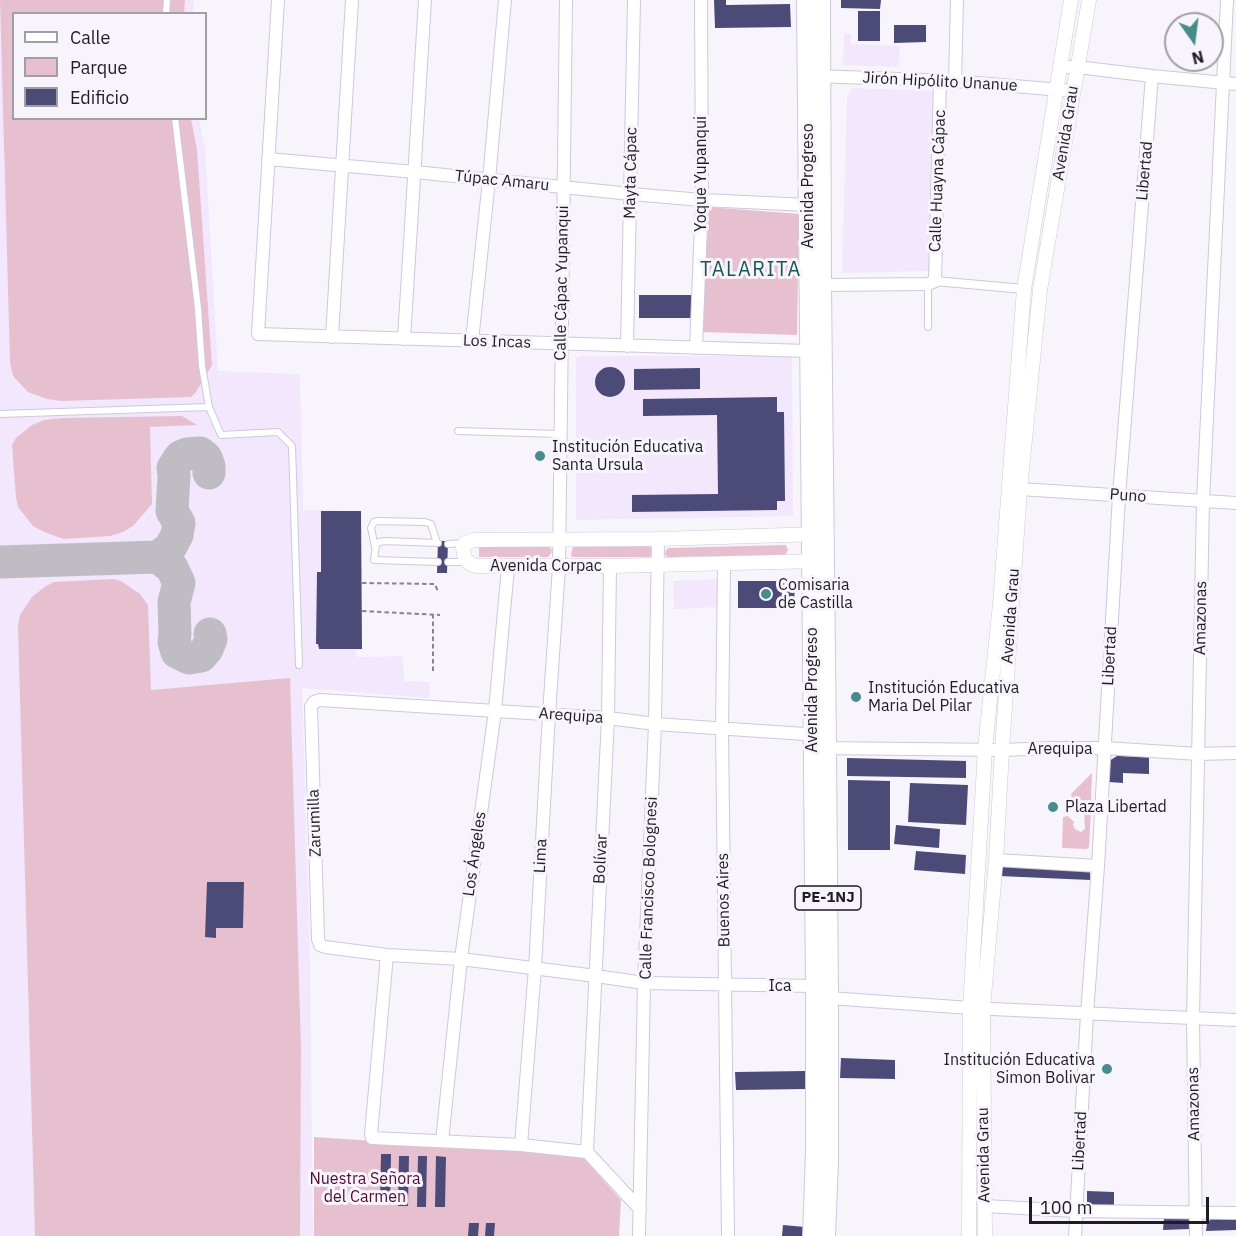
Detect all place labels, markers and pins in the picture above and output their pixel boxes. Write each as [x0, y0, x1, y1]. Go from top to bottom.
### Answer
place label: Institución Educativa Santa Ursula [552, 437, 703, 475]
marker: Institución Educativa Santa Ursula [533, 449, 547, 463]
place label: Comisaria de Castilla [778, 575, 853, 613]
marker: Comisaria de Castilla [759, 587, 773, 601]
place label: Institución Educativa Maria Del Pilar [868, 678, 1019, 716]
marker: Institución Educativa Maria Del Pilar [849, 690, 863, 704]
place label: Plaza Libertad [1065, 797, 1167, 817]
marker: Plaza Libertad [1046, 800, 1060, 814]
place label: Institución Educativa Simon Bolivar [944, 1050, 1095, 1088]
marker: Institución Educativa Simon Bolivar [1100, 1062, 1114, 1076]

